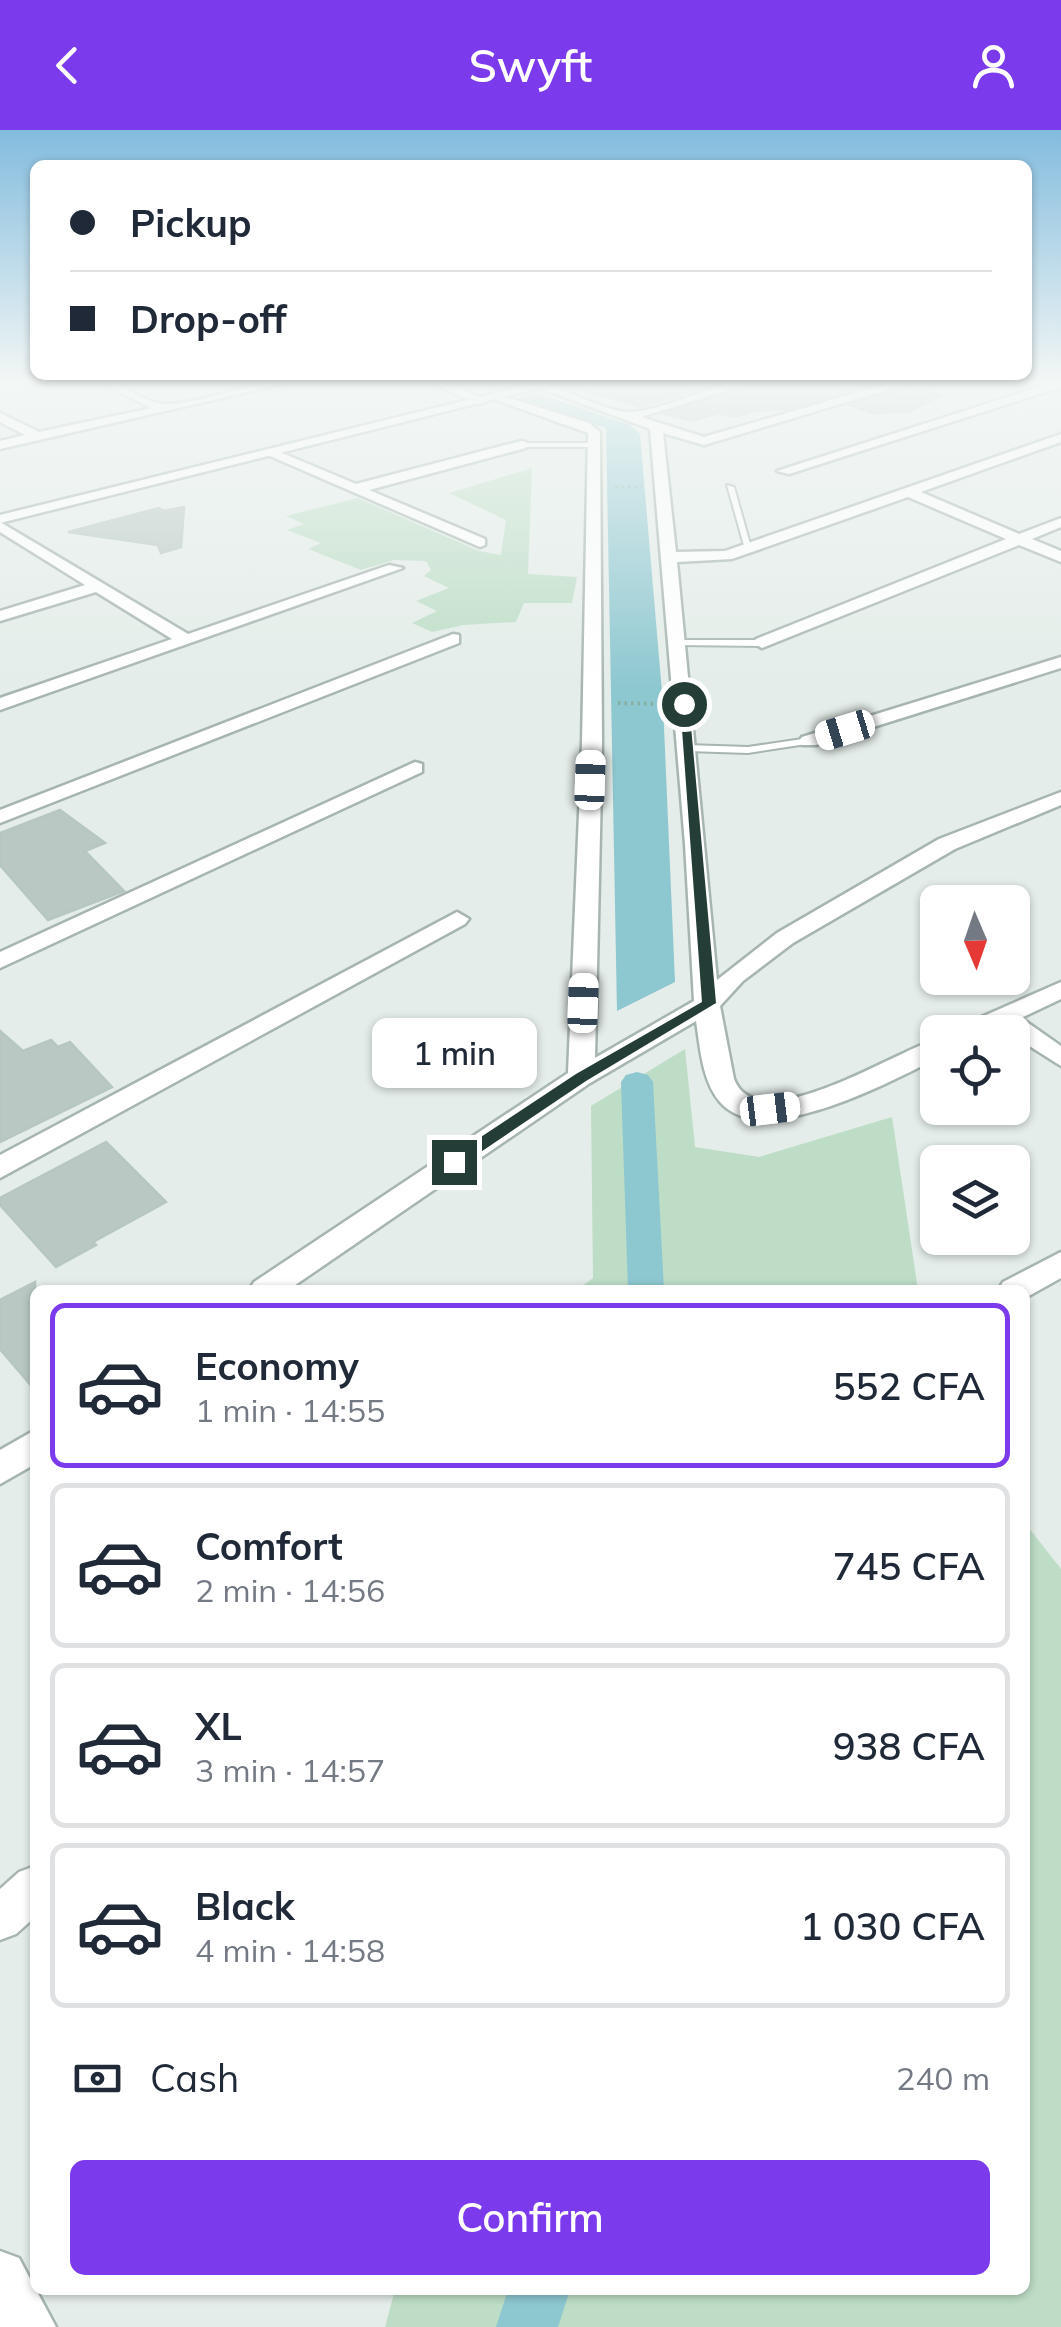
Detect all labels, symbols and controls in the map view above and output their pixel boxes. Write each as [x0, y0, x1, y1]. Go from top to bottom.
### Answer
text: Swyft [469, 37, 592, 93]
icon: back [40, 38, 95, 93]
icon: person [966, 38, 1021, 93]
text: Pickup [130, 199, 252, 247]
text: Drop-off [130, 295, 287, 343]
route start [662, 682, 707, 727]
car [812, 707, 878, 753]
car [574, 749, 606, 811]
north arrow [920, 885, 1030, 995]
map controls [920, 885, 1030, 1255]
car [567, 972, 599, 1034]
button: locate [920, 1015, 1030, 1125]
callout: 1 min [372, 1017, 536, 1087]
text: 1 min [413, 1033, 496, 1073]
car [738, 1090, 802, 1128]
route end [432, 1140, 477, 1185]
button: layers [920, 1145, 1030, 1255]
icon: car [75, 1341, 165, 1431]
text: Economy [195, 1342, 359, 1390]
text: 552 CFA [833, 1362, 985, 1410]
text: 1 min · 14:55 [195, 1390, 385, 1430]
icon: car [75, 1521, 165, 1611]
text: Comfort [195, 1522, 343, 1570]
text: 745 CFA [833, 1542, 985, 1590]
text: 2 min · 14:56 [195, 1570, 385, 1610]
icon: car [75, 1701, 165, 1791]
text: XL [195, 1702, 242, 1750]
text: 938 CFA [833, 1722, 985, 1770]
text: 3 min · 14:57 [195, 1750, 385, 1790]
icon: car [75, 1881, 165, 1971]
text: Black [195, 1882, 295, 1930]
text: 1 030 CFA [800, 1902, 985, 1950]
text: 4 min · 14:58 [195, 1930, 385, 1970]
icon: cash [70, 2051, 125, 2106]
text: Cash [150, 2054, 239, 2102]
text: 240 m [896, 2058, 990, 2098]
button: Confirm [70, 2160, 990, 2275]

